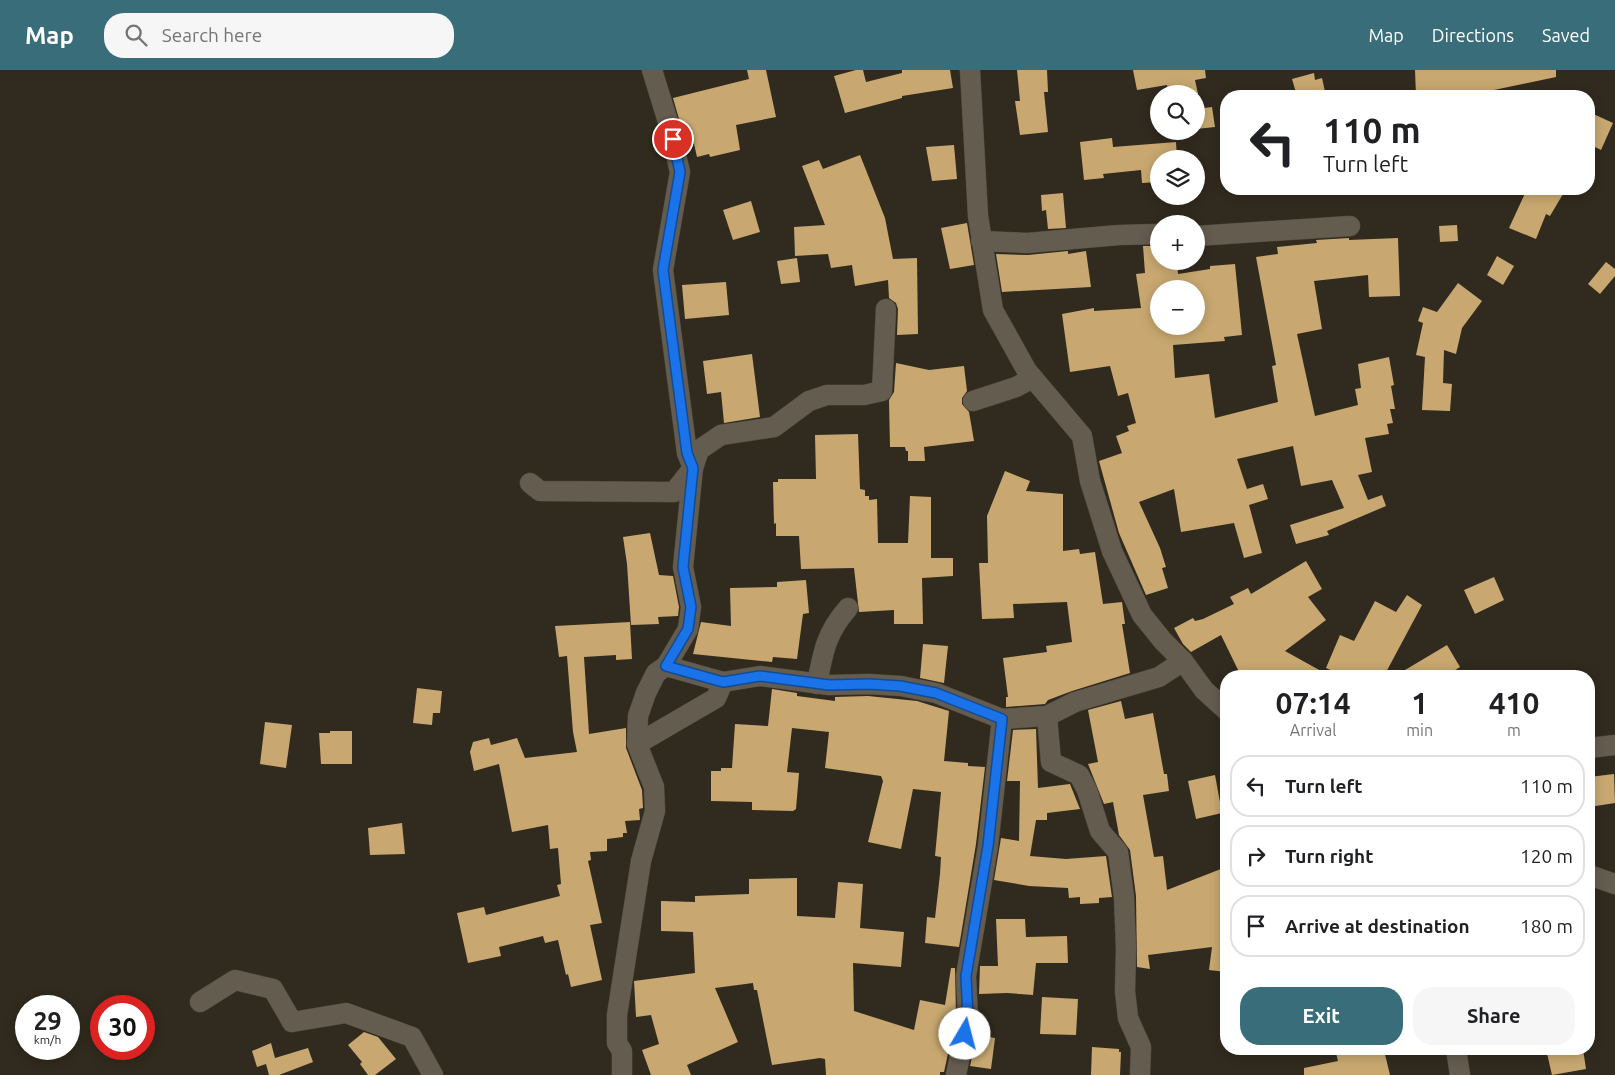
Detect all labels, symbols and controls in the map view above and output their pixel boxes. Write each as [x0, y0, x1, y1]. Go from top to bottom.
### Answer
search box [104, 13, 454, 58]
icon: search [122, 21, 150, 49]
text: Map [25, 22, 74, 49]
text: Search here [162, 24, 262, 46]
text: Map [1368, 25, 1404, 45]
text: Directions [1432, 25, 1514, 45]
text: Saved [1542, 25, 1590, 45]
map controls [1150, 85, 1205, 335]
button: search [1150, 85, 1205, 140]
icon: left [1240, 110, 1305, 175]
text: 110 m [1323, 110, 1421, 150]
pin [652, 118, 694, 160]
icon: arrive [659, 125, 687, 153]
button: layers [1150, 150, 1205, 205]
text: Turn left [1323, 151, 1408, 176]
button: + [1150, 215, 1205, 270]
button: − [1150, 280, 1205, 335]
text: 07:14 [1276, 686, 1351, 720]
text: 1 [1411, 686, 1428, 720]
text: 410 [1489, 686, 1539, 720]
text: Arrival [1290, 721, 1336, 739]
text: min [1406, 721, 1433, 739]
text: m [1507, 721, 1521, 739]
icon: left [1242, 772, 1270, 800]
text: Turn left [1285, 775, 1363, 797]
text: 110 m [1520, 775, 1573, 797]
icon: right [1242, 842, 1270, 870]
text: Turn right [1285, 845, 1373, 867]
text: 120 m [1520, 845, 1573, 867]
icon: arrive [1242, 912, 1270, 940]
text: Arrive at destination [1285, 915, 1470, 937]
text: 180 m [1520, 915, 1573, 937]
button: Exit [1240, 987, 1403, 1045]
button: Share [1413, 987, 1575, 1045]
speed limit sign: 30 [90, 995, 155, 1060]
text: 29 [33, 1007, 62, 1035]
position arrow [938, 1007, 990, 1059]
text: km/h [34, 1033, 61, 1046]

